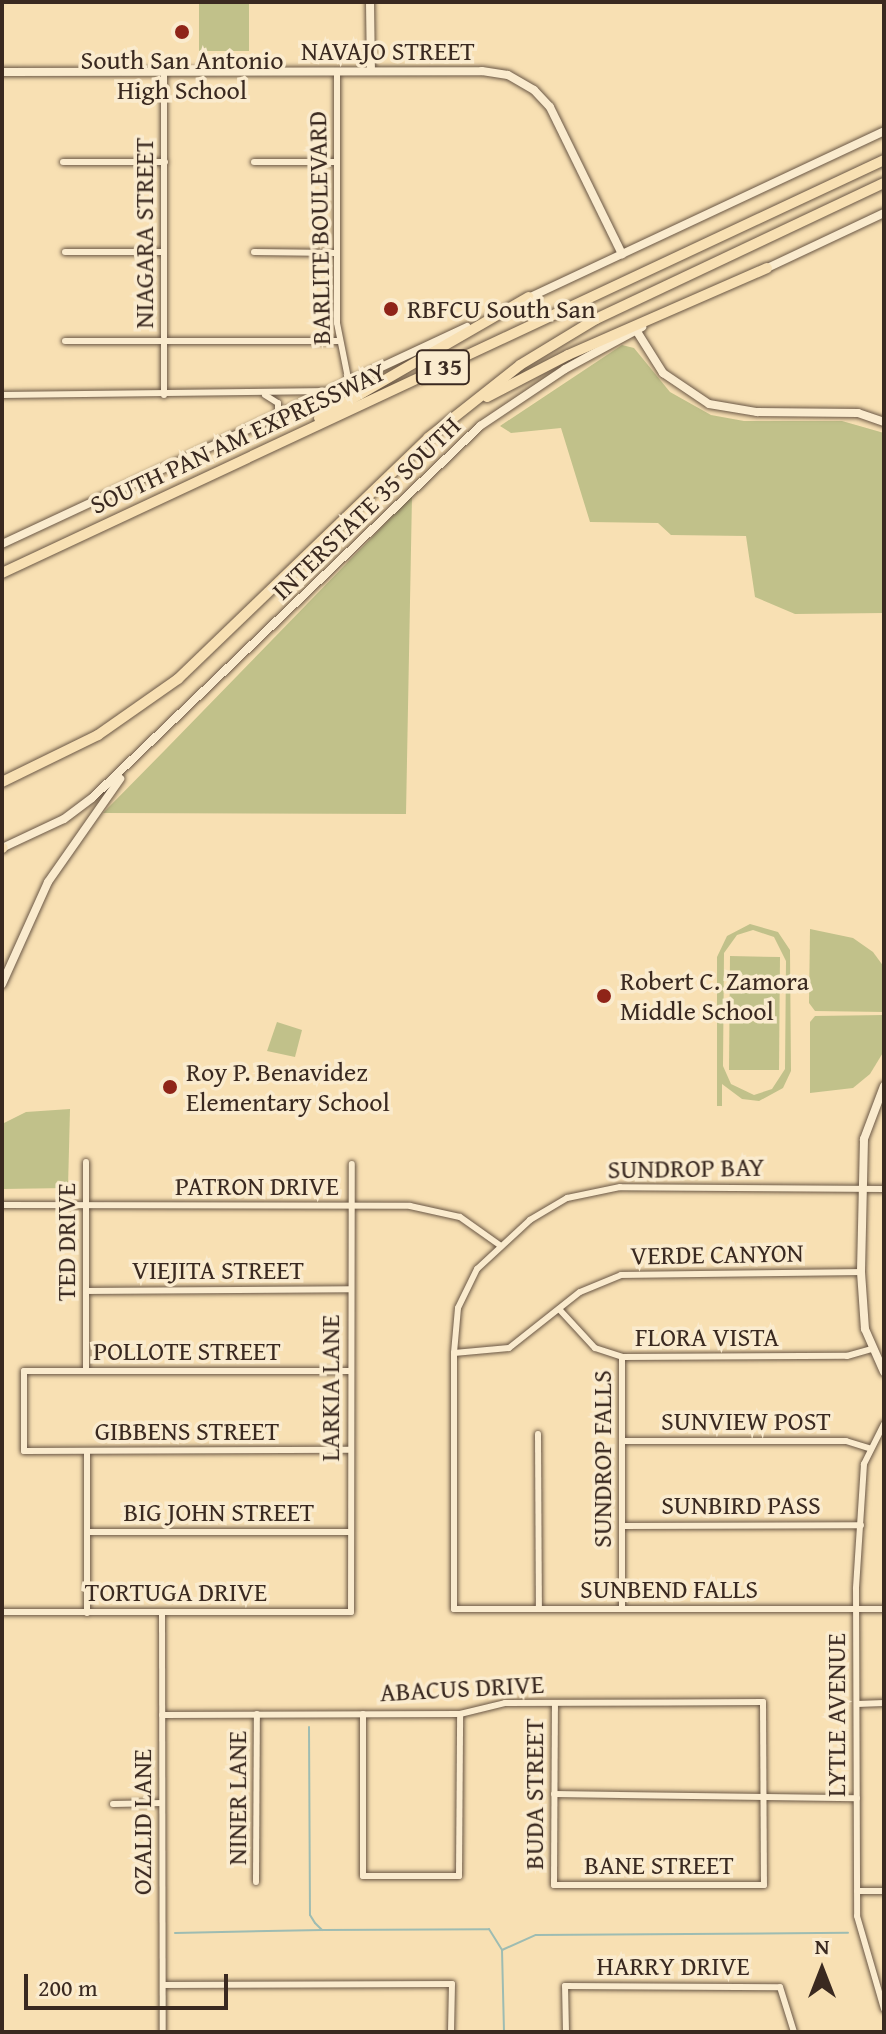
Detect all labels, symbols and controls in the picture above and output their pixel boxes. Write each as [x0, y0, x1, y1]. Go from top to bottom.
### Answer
marker: South San Antonio High School [173, 23, 191, 41]
street label: NAVAJO STREET [301, 35, 475, 67]
place label: South San Antonio High School [81, 44, 283, 106]
street label: BARLITE BOULEVARD [301, 111, 337, 345]
street label: NIAGARA STREET [128, 137, 160, 329]
place label: RBFCU South San [407, 293, 595, 325]
marker: RBFCU South San [382, 300, 400, 318]
road number: I 35 [415, 347, 471, 387]
street label: SOUTH PAN AM EXPRESSWAY [85, 356, 391, 520]
street label: INTERSTATE 35 SOUTH [265, 410, 467, 606]
place label: Robert C. Zamora Middle School [620, 965, 809, 1026]
marker: Robert C. Zamora Middle School [595, 987, 613, 1005]
place label: Roy P. Benavidez Elementary School [186, 1056, 390, 1118]
marker: Roy P. Benavidez Elementary School [161, 1078, 179, 1096]
street label: SUNDROP BAY [607, 1151, 765, 1185]
street label: PATRON DRIVE [175, 1170, 339, 1202]
street label: TED DRIVE [50, 1183, 82, 1301]
street label: VERDE CANYON [630, 1237, 804, 1271]
street label: VIEJITA STREET [132, 1254, 304, 1286]
street label: LARKIA LANE [314, 1315, 346, 1461]
street label: FLORA VISTA [635, 1321, 779, 1353]
street label: POLLOTE STREET [93, 1335, 281, 1367]
street label: SUNDROP FALLS [586, 1370, 618, 1548]
street label: SUNVIEW POST [661, 1405, 831, 1437]
street label: GIBBENS STREET [95, 1415, 279, 1447]
street label: SUNBIRD PASS [661, 1489, 821, 1521]
street label: BIG JOHN STREET [124, 1496, 314, 1528]
street label: SUNBEND FALLS [580, 1573, 758, 1605]
street label: TORTUGA DRIVE [85, 1576, 267, 1608]
street label: LYTLE AVENUE [820, 1633, 852, 1797]
street label: ABACUS DRIVE [379, 1668, 545, 1708]
street label: BUDA STREET [518, 1718, 550, 1870]
street label: NINER LANE [221, 1731, 253, 1865]
street label: OZALID LANE [126, 1749, 158, 1895]
street label: BANE STREET [584, 1849, 734, 1881]
north arrow [782, 1930, 862, 2010]
text: N [815, 1930, 829, 1962]
street label: HARRY DRIVE [596, 1950, 750, 1982]
scale bar [28, 1958, 232, 2008]
text: 200 m [38, 1970, 98, 2005]

